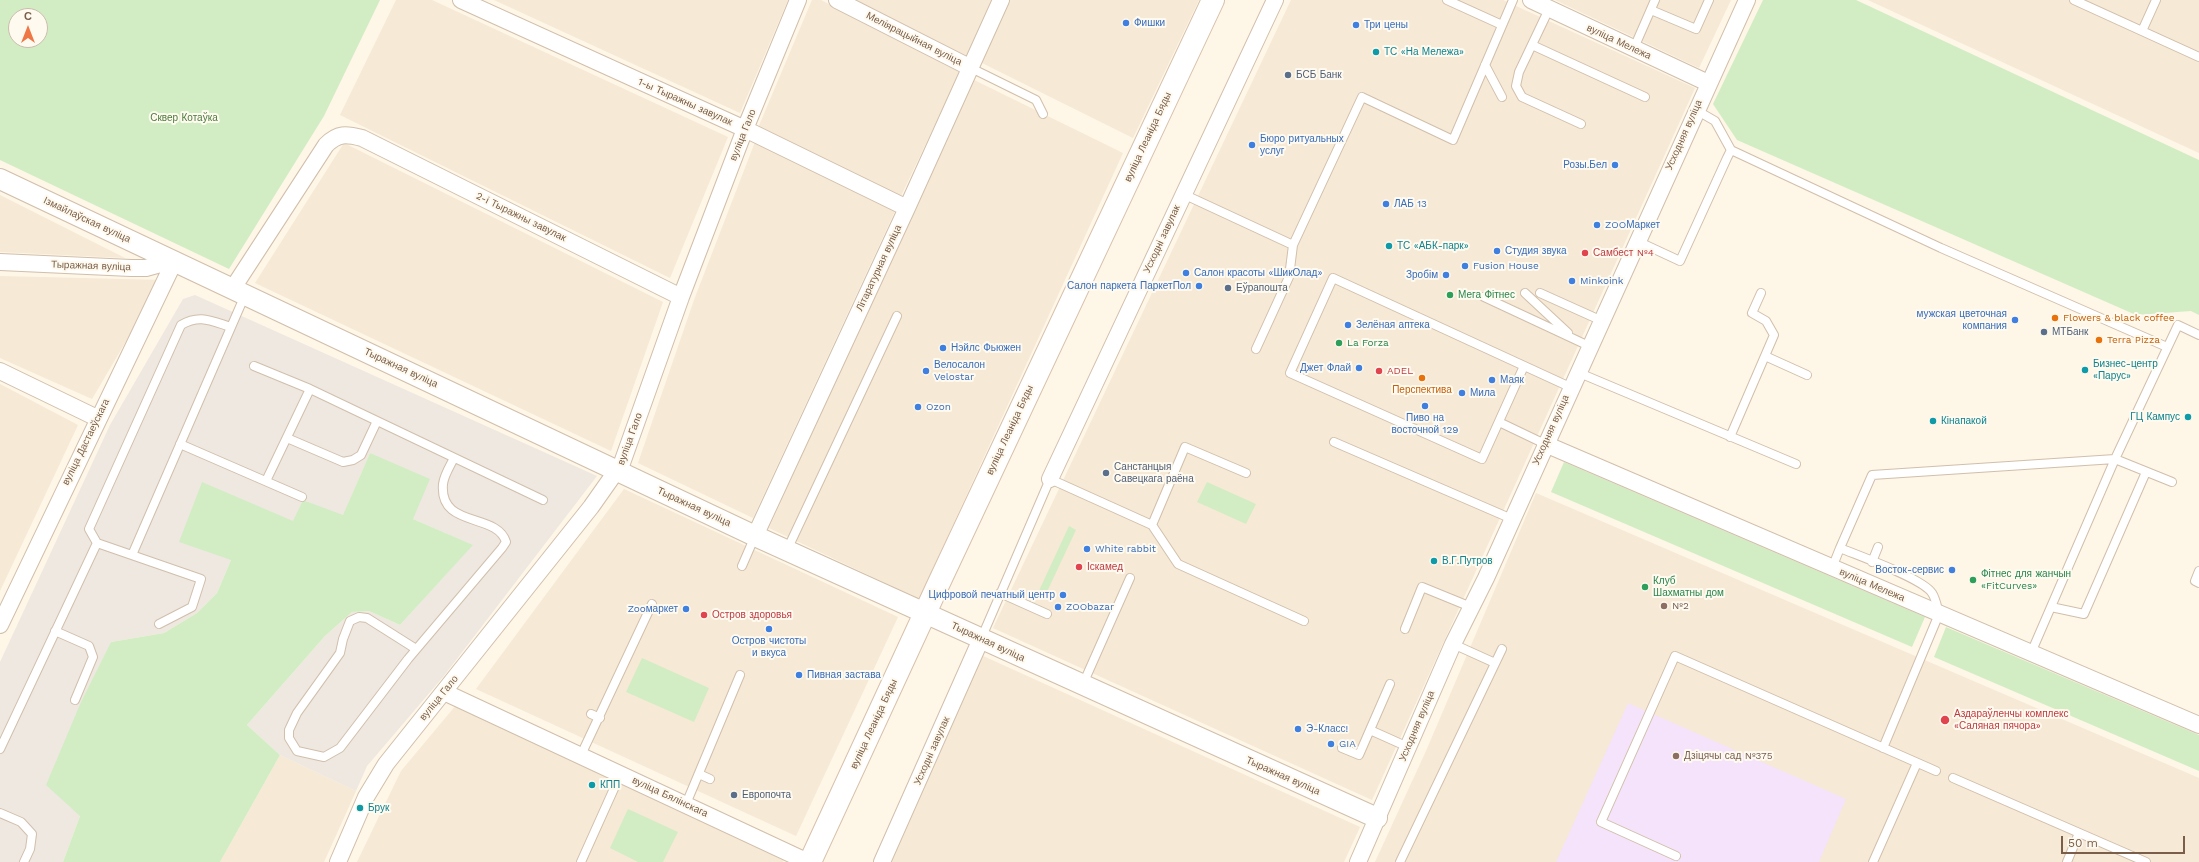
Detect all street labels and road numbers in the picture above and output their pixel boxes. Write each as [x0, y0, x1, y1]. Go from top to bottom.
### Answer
street label: Меліярацыйная вуліца [864, 10, 964, 68]
street label: вуліца Мележа [1585, 22, 1653, 62]
street label: 1-ы Тыражны завулак [636, 76, 734, 128]
street label: вуліца Леаніда Бяды [1122, 90, 1174, 184]
street label: Усходняя вуліца [1663, 98, 1705, 172]
street label: вуліца Гало [727, 107, 759, 163]
street label: 2-і Тыражны завулак [474, 190, 568, 244]
street label: Ізмайлаўская вуліца [41, 194, 133, 246]
street label: Усходні завулак [1141, 203, 1183, 275]
street label: Літаратурная вуліца [854, 223, 904, 313]
street label: Тыражная вуліца [51, 259, 131, 273]
street label: Тыражная вуліца [362, 346, 440, 390]
street label: вуліца Леаніда Бяды [984, 383, 1036, 477]
street label: Усходняя вуліца [1530, 393, 1572, 467]
street label: вуліца Дастаеўскага [60, 397, 112, 487]
street label: вуліца Гало [615, 411, 645, 467]
street label: Тыражная вуліца [655, 485, 733, 529]
street label: вуліца Мележа [1838, 566, 1906, 604]
street label: Тыражная вуліца [949, 620, 1027, 664]
street label: вуліца Гало [417, 673, 461, 723]
street label: вуліца Леаніда Бяды [848, 677, 900, 771]
street label: Усходняя вуліца [1397, 689, 1437, 763]
street label: Усходні завулак [912, 715, 952, 787]
street label: Тыражная вуліца [1244, 754, 1322, 798]
street label: вуліца Бялінскага [630, 774, 710, 820]

